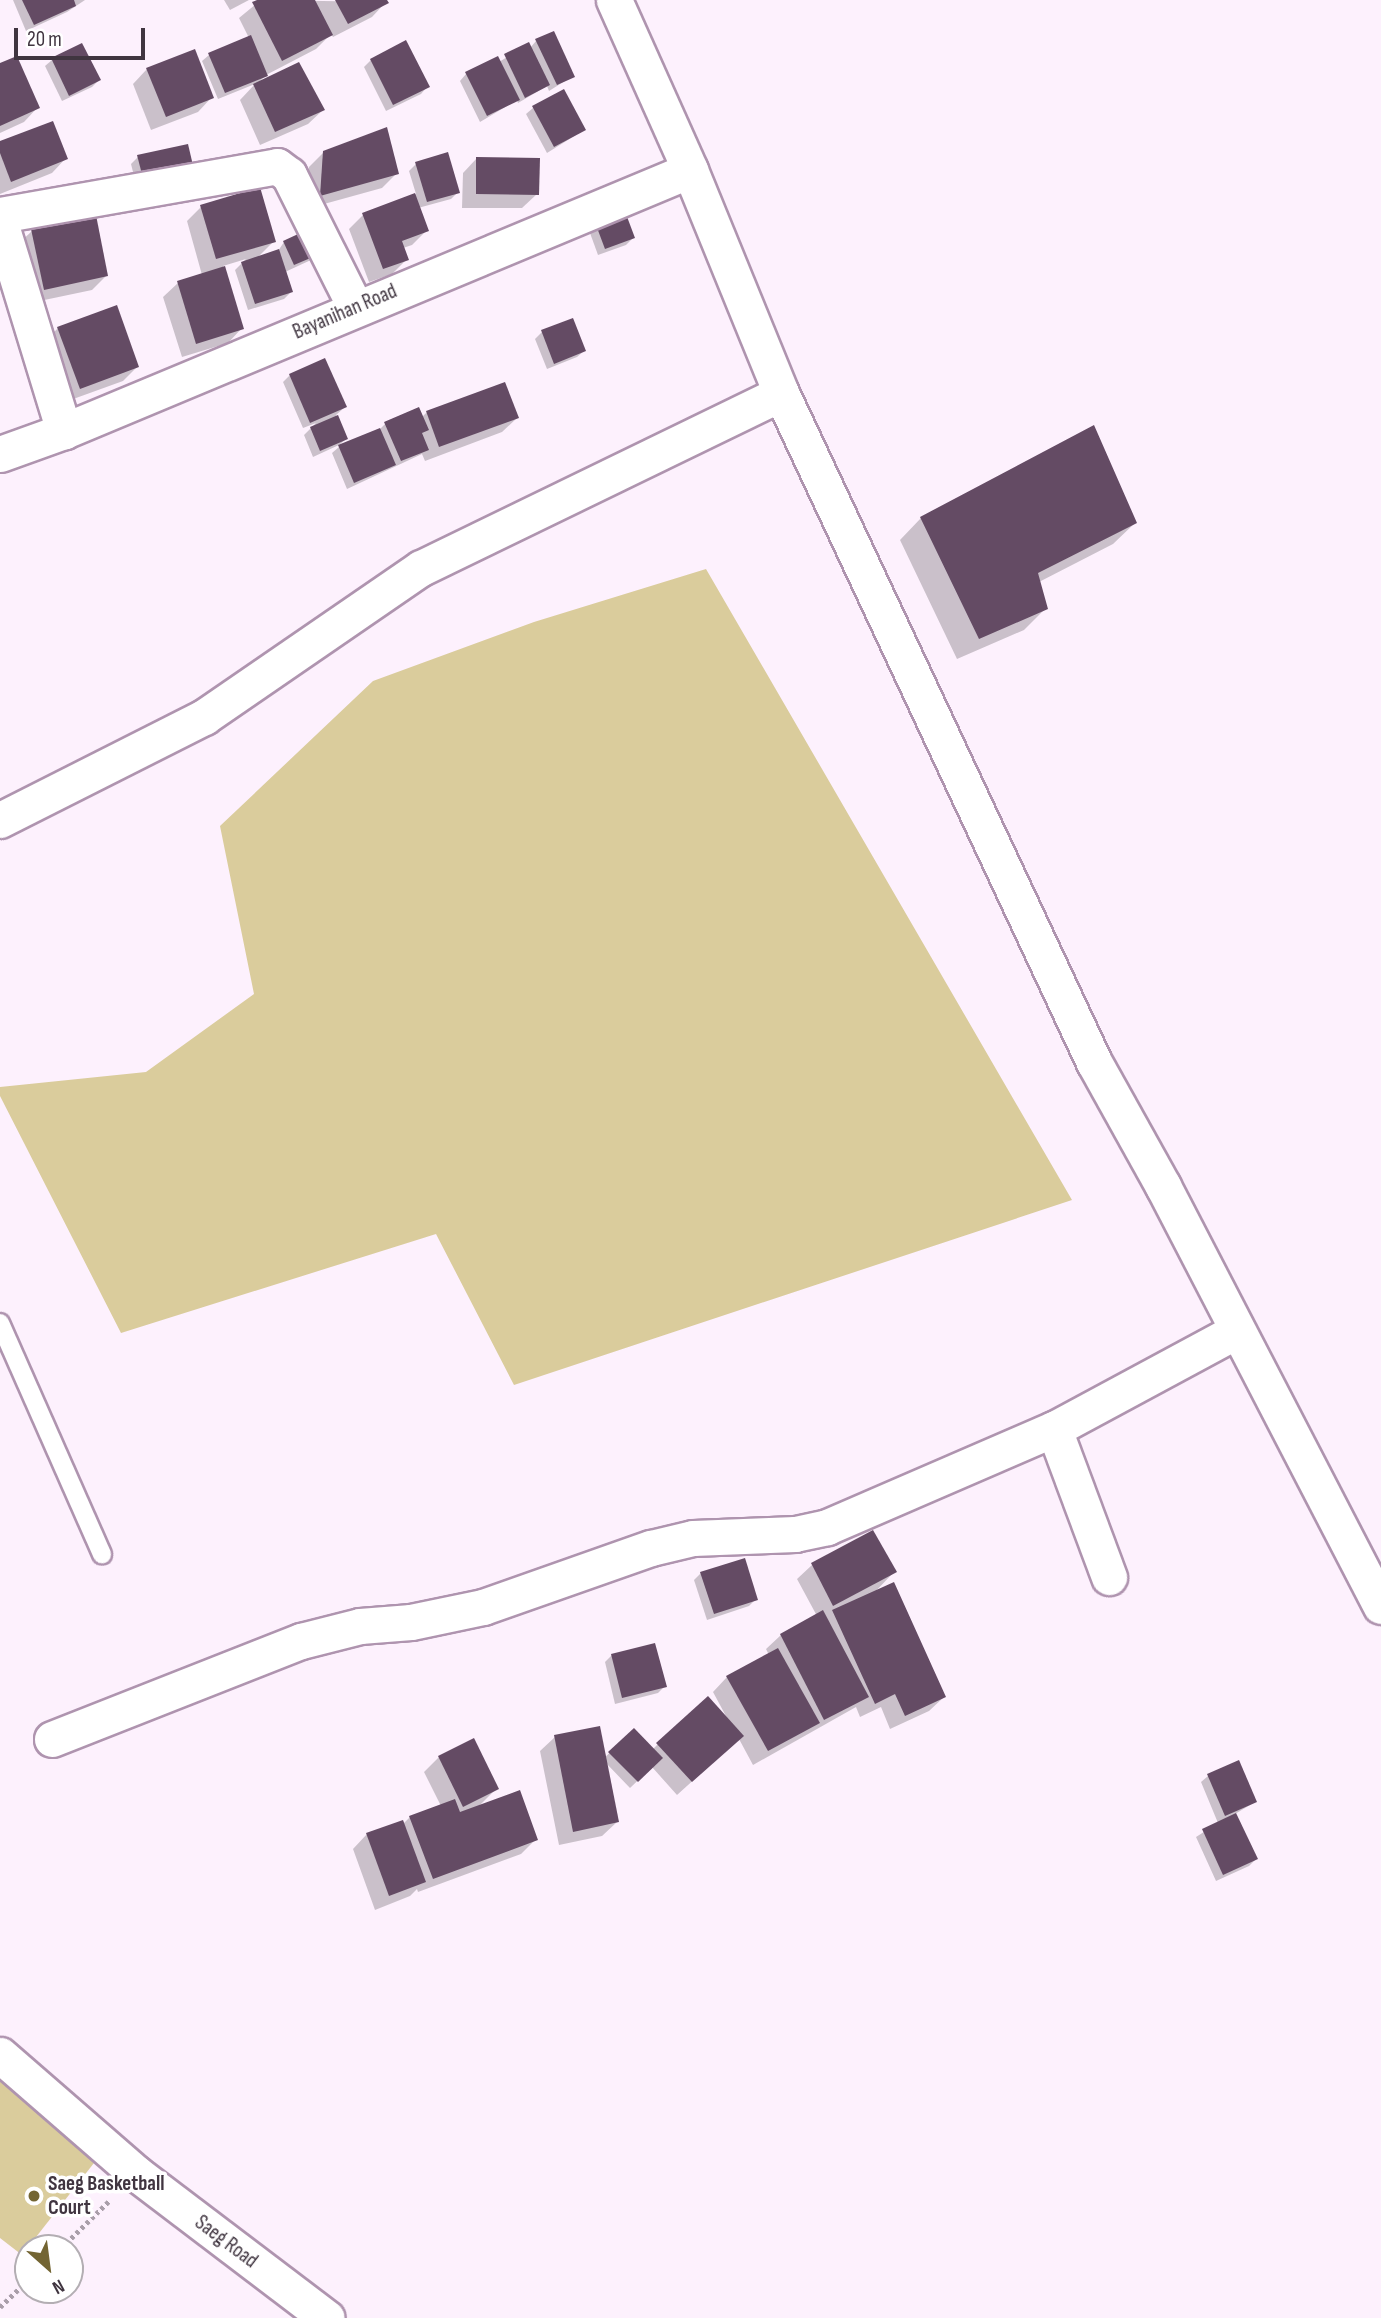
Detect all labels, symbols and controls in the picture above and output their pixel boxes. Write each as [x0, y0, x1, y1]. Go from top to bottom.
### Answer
scale bar [18, 14, 149, 58]
text: 20 m [27, 27, 62, 52]
street label: Bayanihan Road [289, 279, 401, 345]
place label: Saeg Basketball Court [48, 2171, 164, 2221]
marker: Saeg Basketball Court [26, 2188, 42, 2204]
street label: Saeg Road [190, 2210, 262, 2274]
north arrow [14, 2234, 84, 2304]
text: N [48, 2274, 68, 2299]

